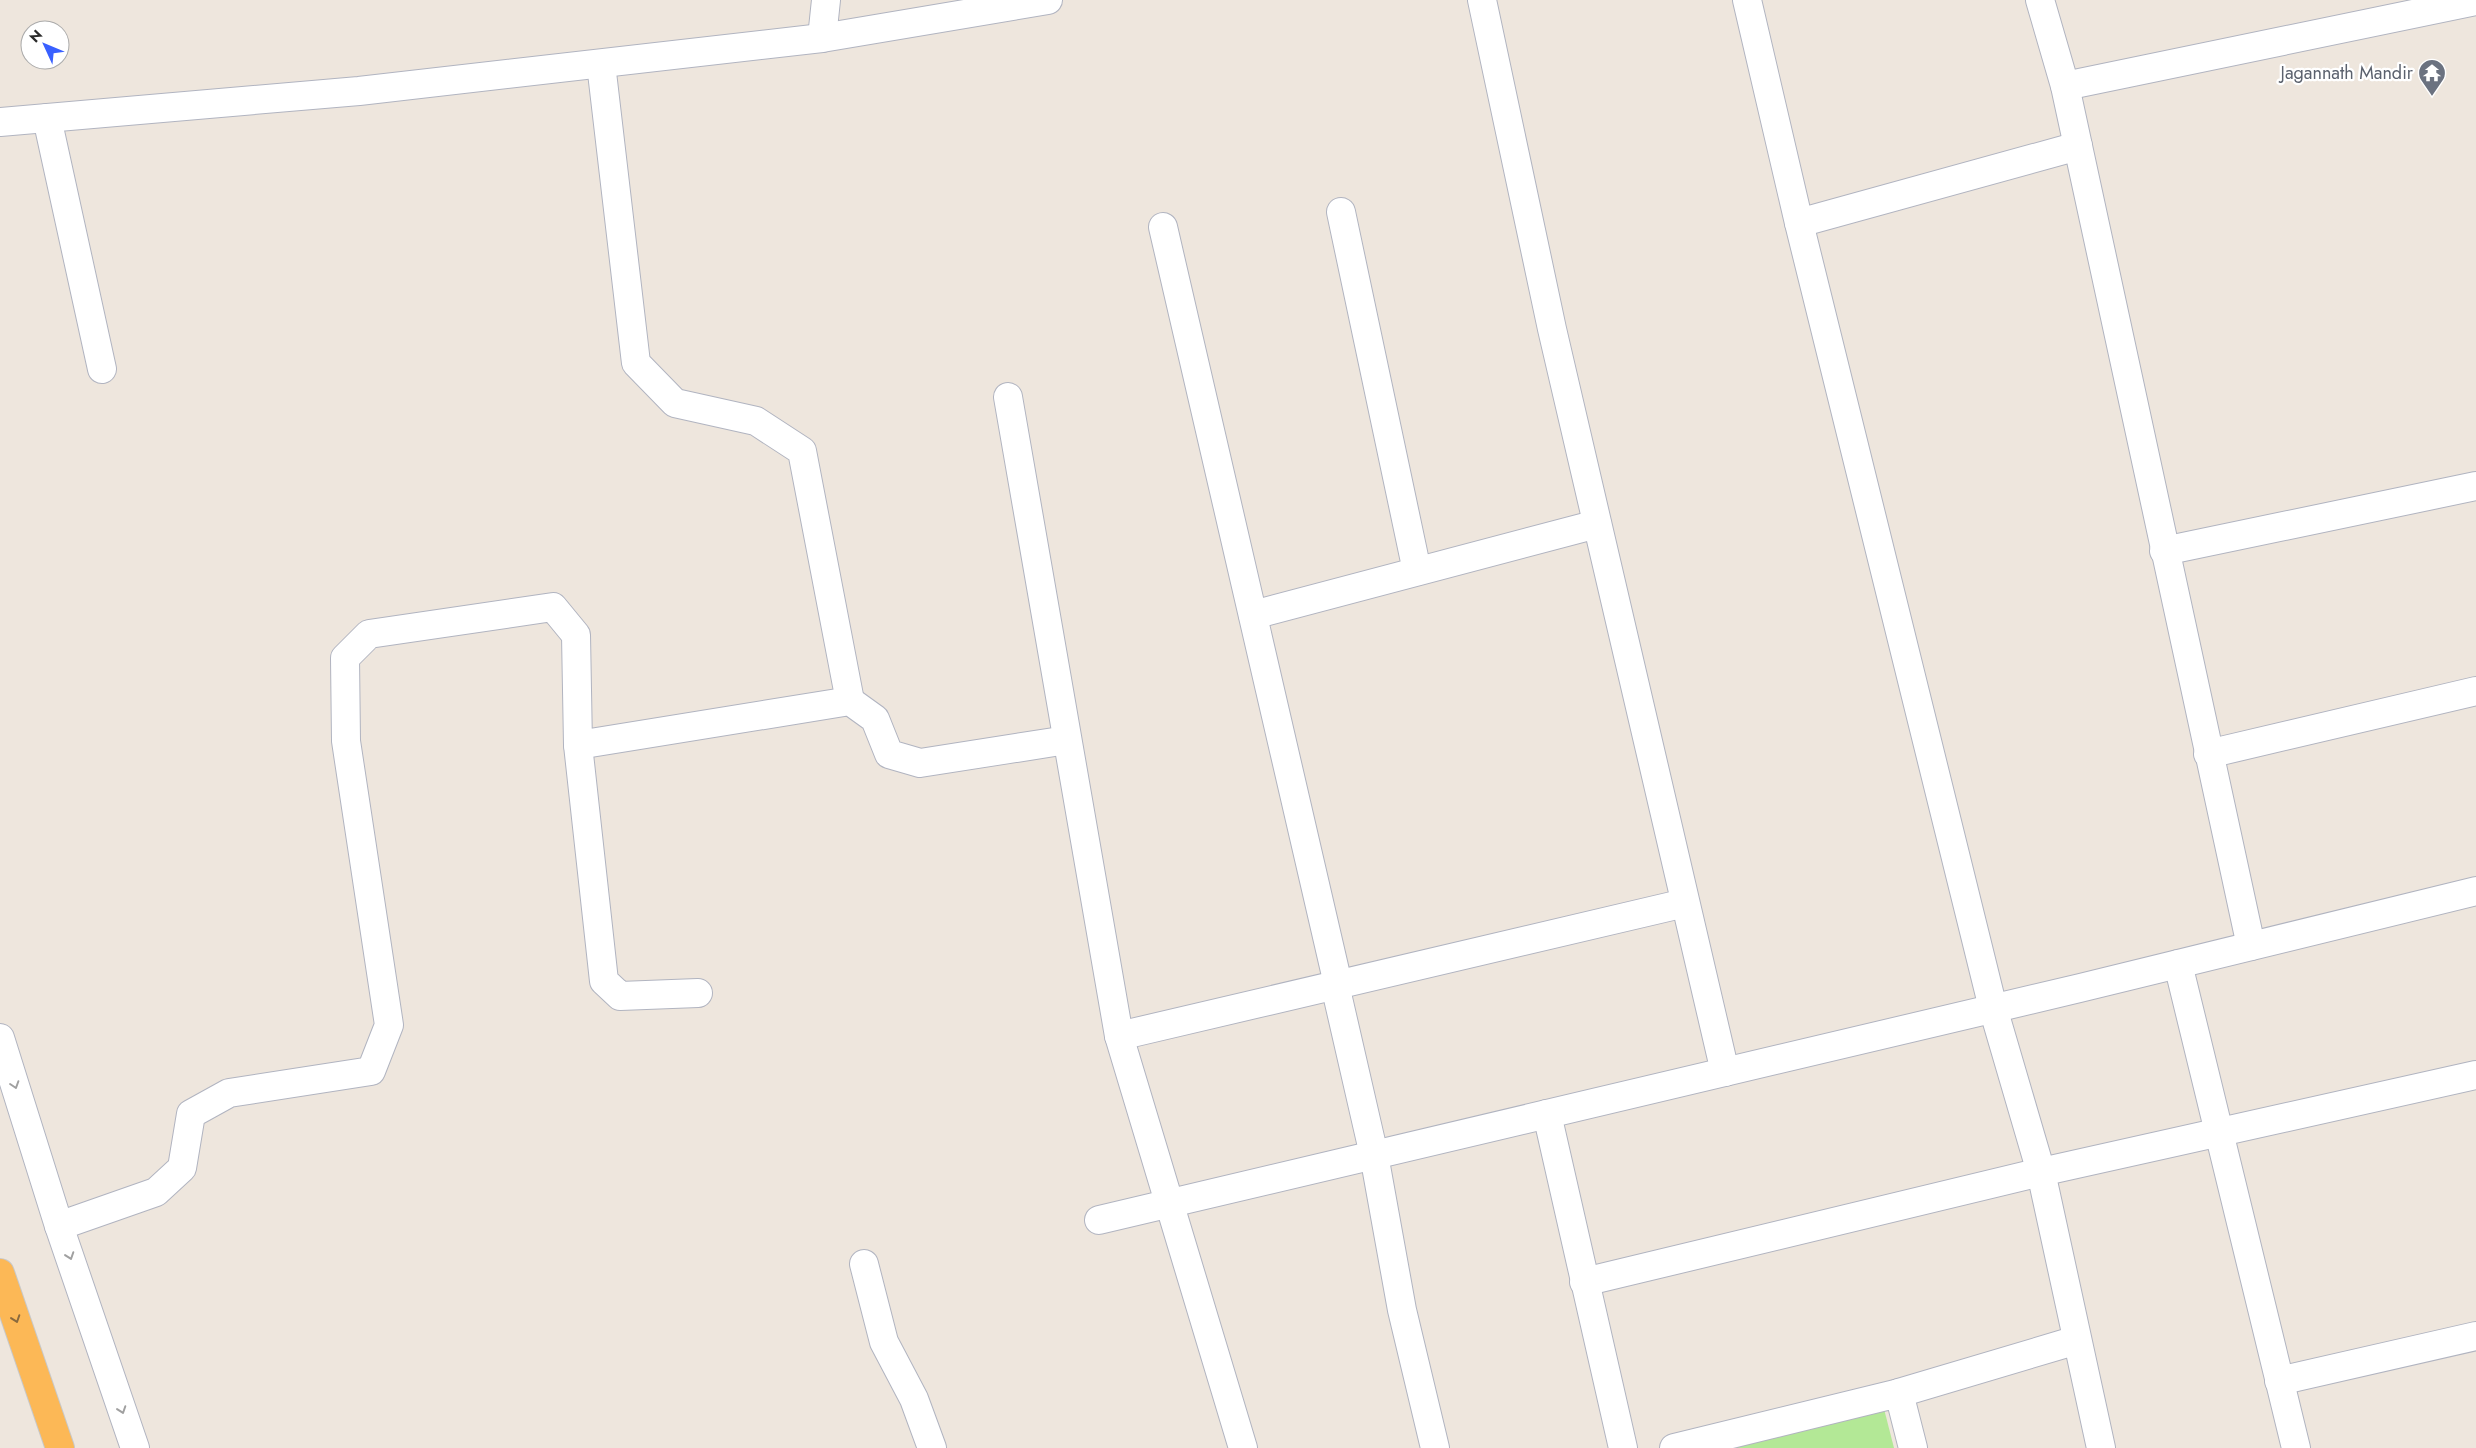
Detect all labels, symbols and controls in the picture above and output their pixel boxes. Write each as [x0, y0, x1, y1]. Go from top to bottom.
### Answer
north arrow [20, 20, 70, 70]
text: N [25, 25, 47, 47]
temple icon: Jagannath Mandir [2417, 58, 2447, 97]
place label: Jagannath Mandir [2279, 60, 2414, 86]
one-way arrow [9, 1080, 19, 1089]
one-way arrow [64, 1252, 74, 1260]
one-way arrow [10, 1314, 20, 1322]
one-way arrow [116, 1405, 126, 1414]

